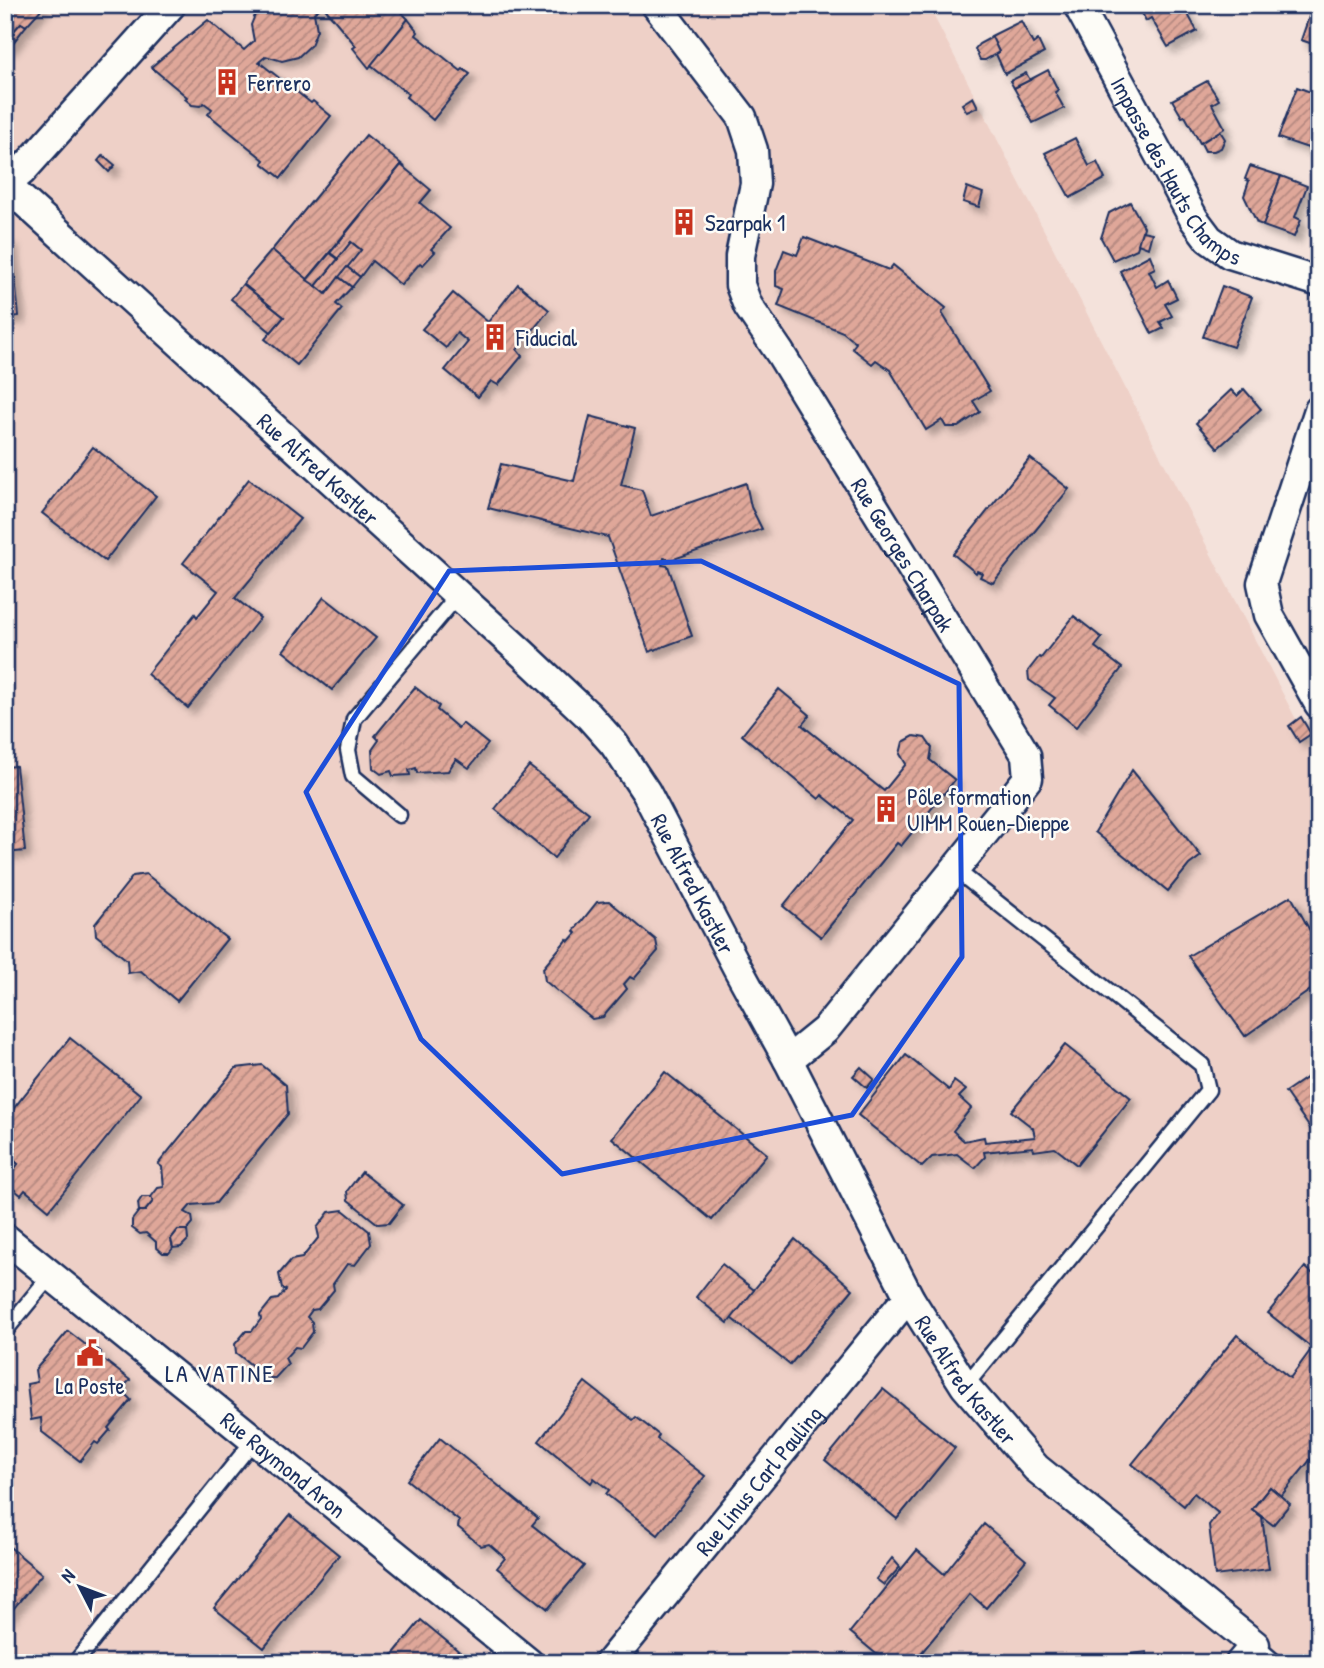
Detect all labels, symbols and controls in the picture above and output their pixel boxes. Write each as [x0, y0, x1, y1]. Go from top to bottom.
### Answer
building icon: Ferrero [212, 67, 242, 97]
place label: Ferrero [247, 67, 311, 98]
street label: Impasse des Hauts Champs [1104, 71, 1245, 272]
building icon: Szarpak 1 [669, 207, 699, 237]
place label: Szarpak 1 [705, 207, 785, 238]
building icon: Fiducial [480, 322, 510, 352]
place label: Fiducial [515, 322, 578, 353]
street label: Rue Alfred Kastler [251, 405, 386, 532]
street label: Rue Georges Charpak [844, 472, 962, 637]
place label: Pôle formation UIMM Rouen-Dieppe [907, 781, 1070, 838]
building icon: Pôle formation UIMM Rouen-Dieppe [871, 794, 901, 824]
street label: Rue Alfred Kastler [644, 808, 743, 959]
street label: Rue Alfred Kastler [908, 1309, 1024, 1451]
public building icon: La Poste [75, 1338, 105, 1368]
district label: LA VATINE [165, 1357, 275, 1389]
place label: La Poste [55, 1370, 125, 1401]
street label: Rue Linus Carl Pauling [688, 1399, 829, 1562]
street label: Rue Raymond Aron [215, 1404, 353, 1524]
north arrow [46, 1552, 116, 1622]
text: N [54, 1563, 80, 1588]

